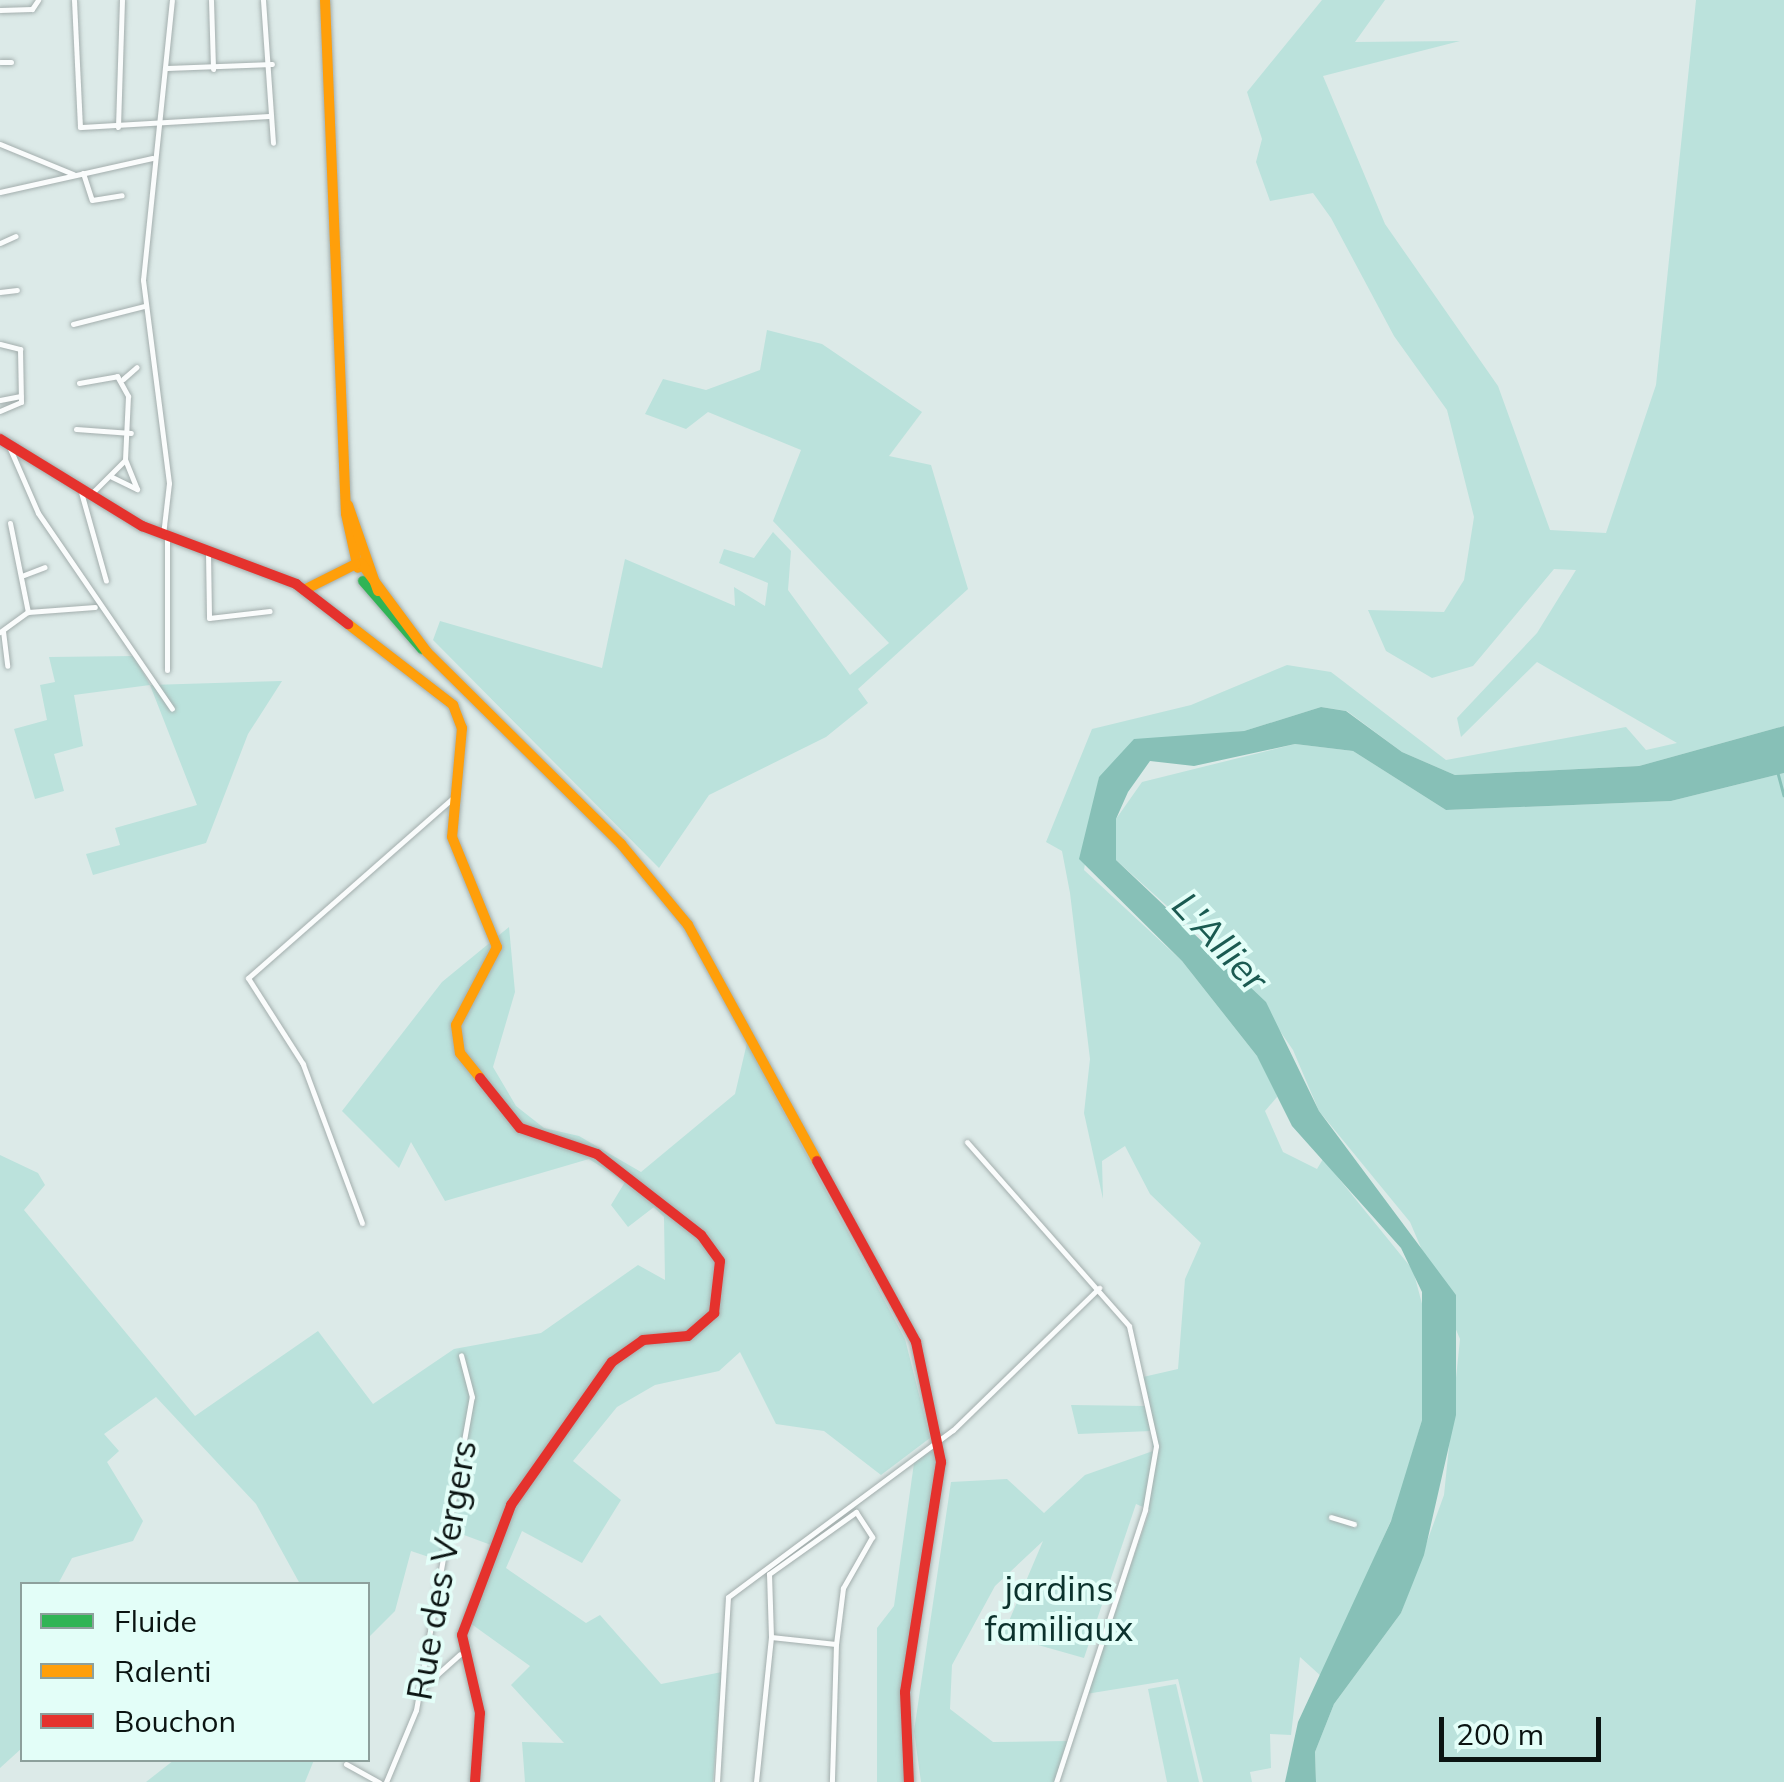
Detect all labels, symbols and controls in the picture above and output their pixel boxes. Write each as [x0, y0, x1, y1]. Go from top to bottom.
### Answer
water label: L'Allier [1163, 883, 1277, 1001]
street label: Rue des Vergers [397, 1437, 485, 1703]
park label: jardins familiaux [985, 1567, 1133, 1649]
legend [20, 1582, 370, 1762]
text: Fluide [114, 1602, 197, 1640]
text: Ralenti [114, 1652, 211, 1690]
scale bar [1444, 1697, 1606, 1759]
text: Bouchon [114, 1702, 236, 1740]
text: 200 m [1456, 1715, 1544, 1753]

